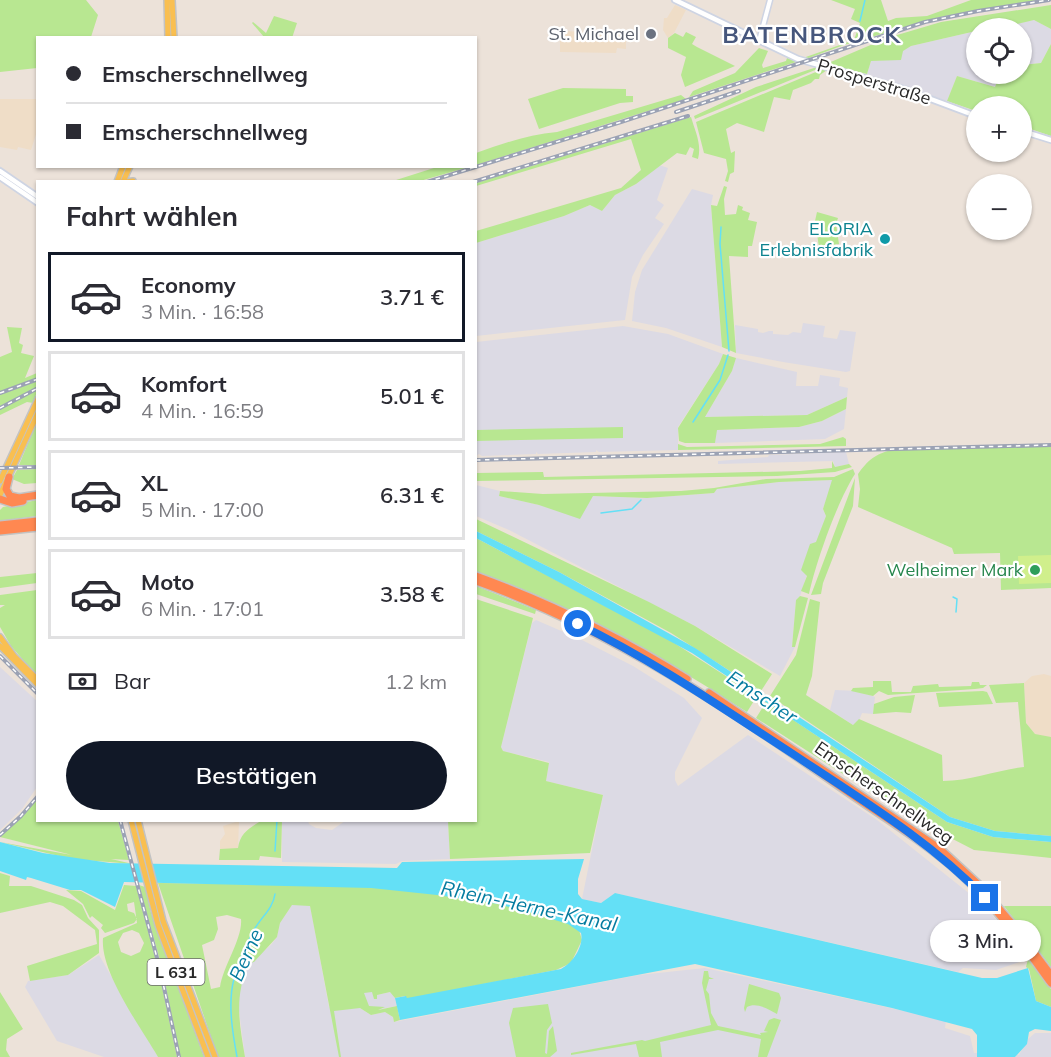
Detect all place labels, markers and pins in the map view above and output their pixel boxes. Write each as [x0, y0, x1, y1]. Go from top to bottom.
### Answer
place label: St. Michael [548, 22, 639, 45]
marker: St. Michael [644, 27, 658, 41]
place label: ELORIA Erlebnisfabrik [760, 217, 874, 261]
marker: ELORIA Erlebnisfabrik [878, 232, 892, 246]
place label: Welheimer Mark [886, 558, 1024, 581]
marker: Welheimer Mark [1028, 563, 1042, 577]

